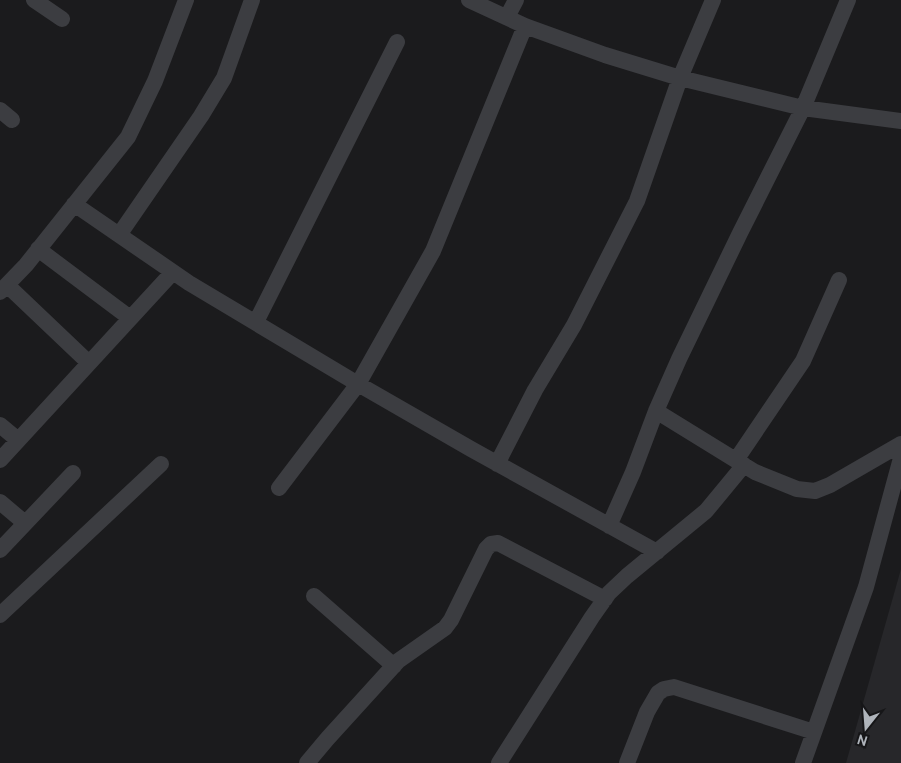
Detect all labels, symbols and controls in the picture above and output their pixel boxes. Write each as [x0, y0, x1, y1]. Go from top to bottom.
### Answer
north arrow [841, 703, 891, 753]
text: N [855, 730, 870, 750]

